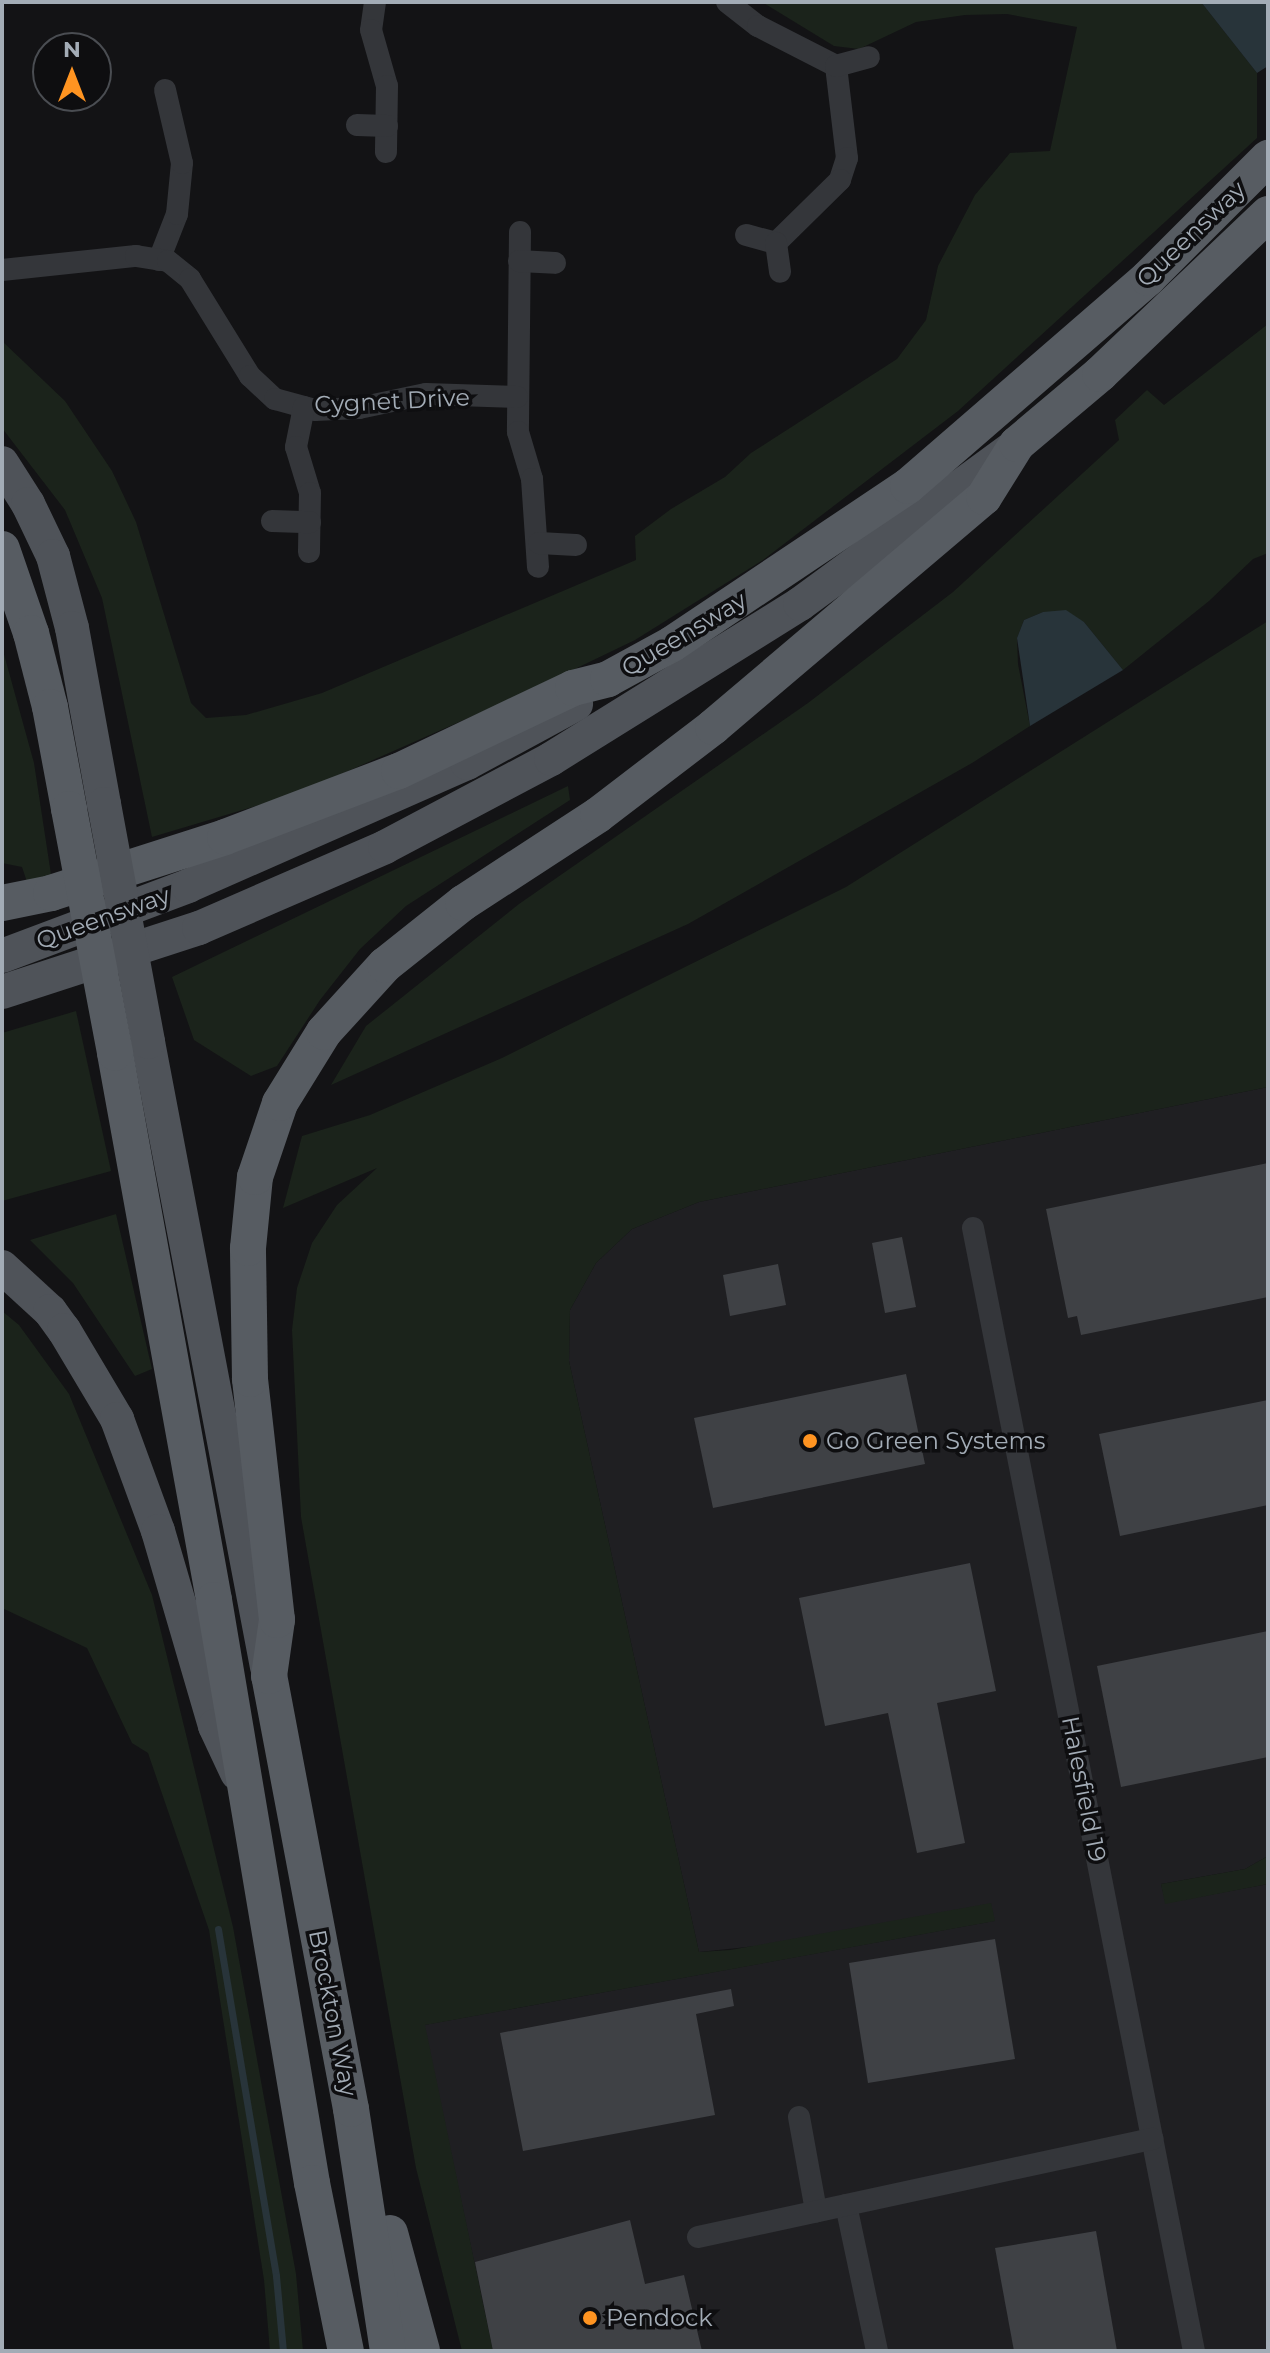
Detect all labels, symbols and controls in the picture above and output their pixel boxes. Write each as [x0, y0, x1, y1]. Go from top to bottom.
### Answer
north arrow [32, 32, 112, 112]
text: N [63, 36, 81, 63]
street label: Queensway [1131, 175, 1251, 293]
street label: Cygnet Drive [313, 383, 471, 419]
street label: Queensway [616, 586, 752, 682]
street label: Queensway [32, 880, 174, 956]
place label: Go Green Systems [826, 1427, 1046, 1455]
marker: Go Green Systems [801, 1432, 819, 1450]
street label: Halesfield 19 [1056, 1714, 1112, 1864]
street label: Brockton Way [303, 1927, 363, 2099]
place label: Pendock [606, 2304, 713, 2332]
marker: Pendock [581, 2309, 599, 2327]

